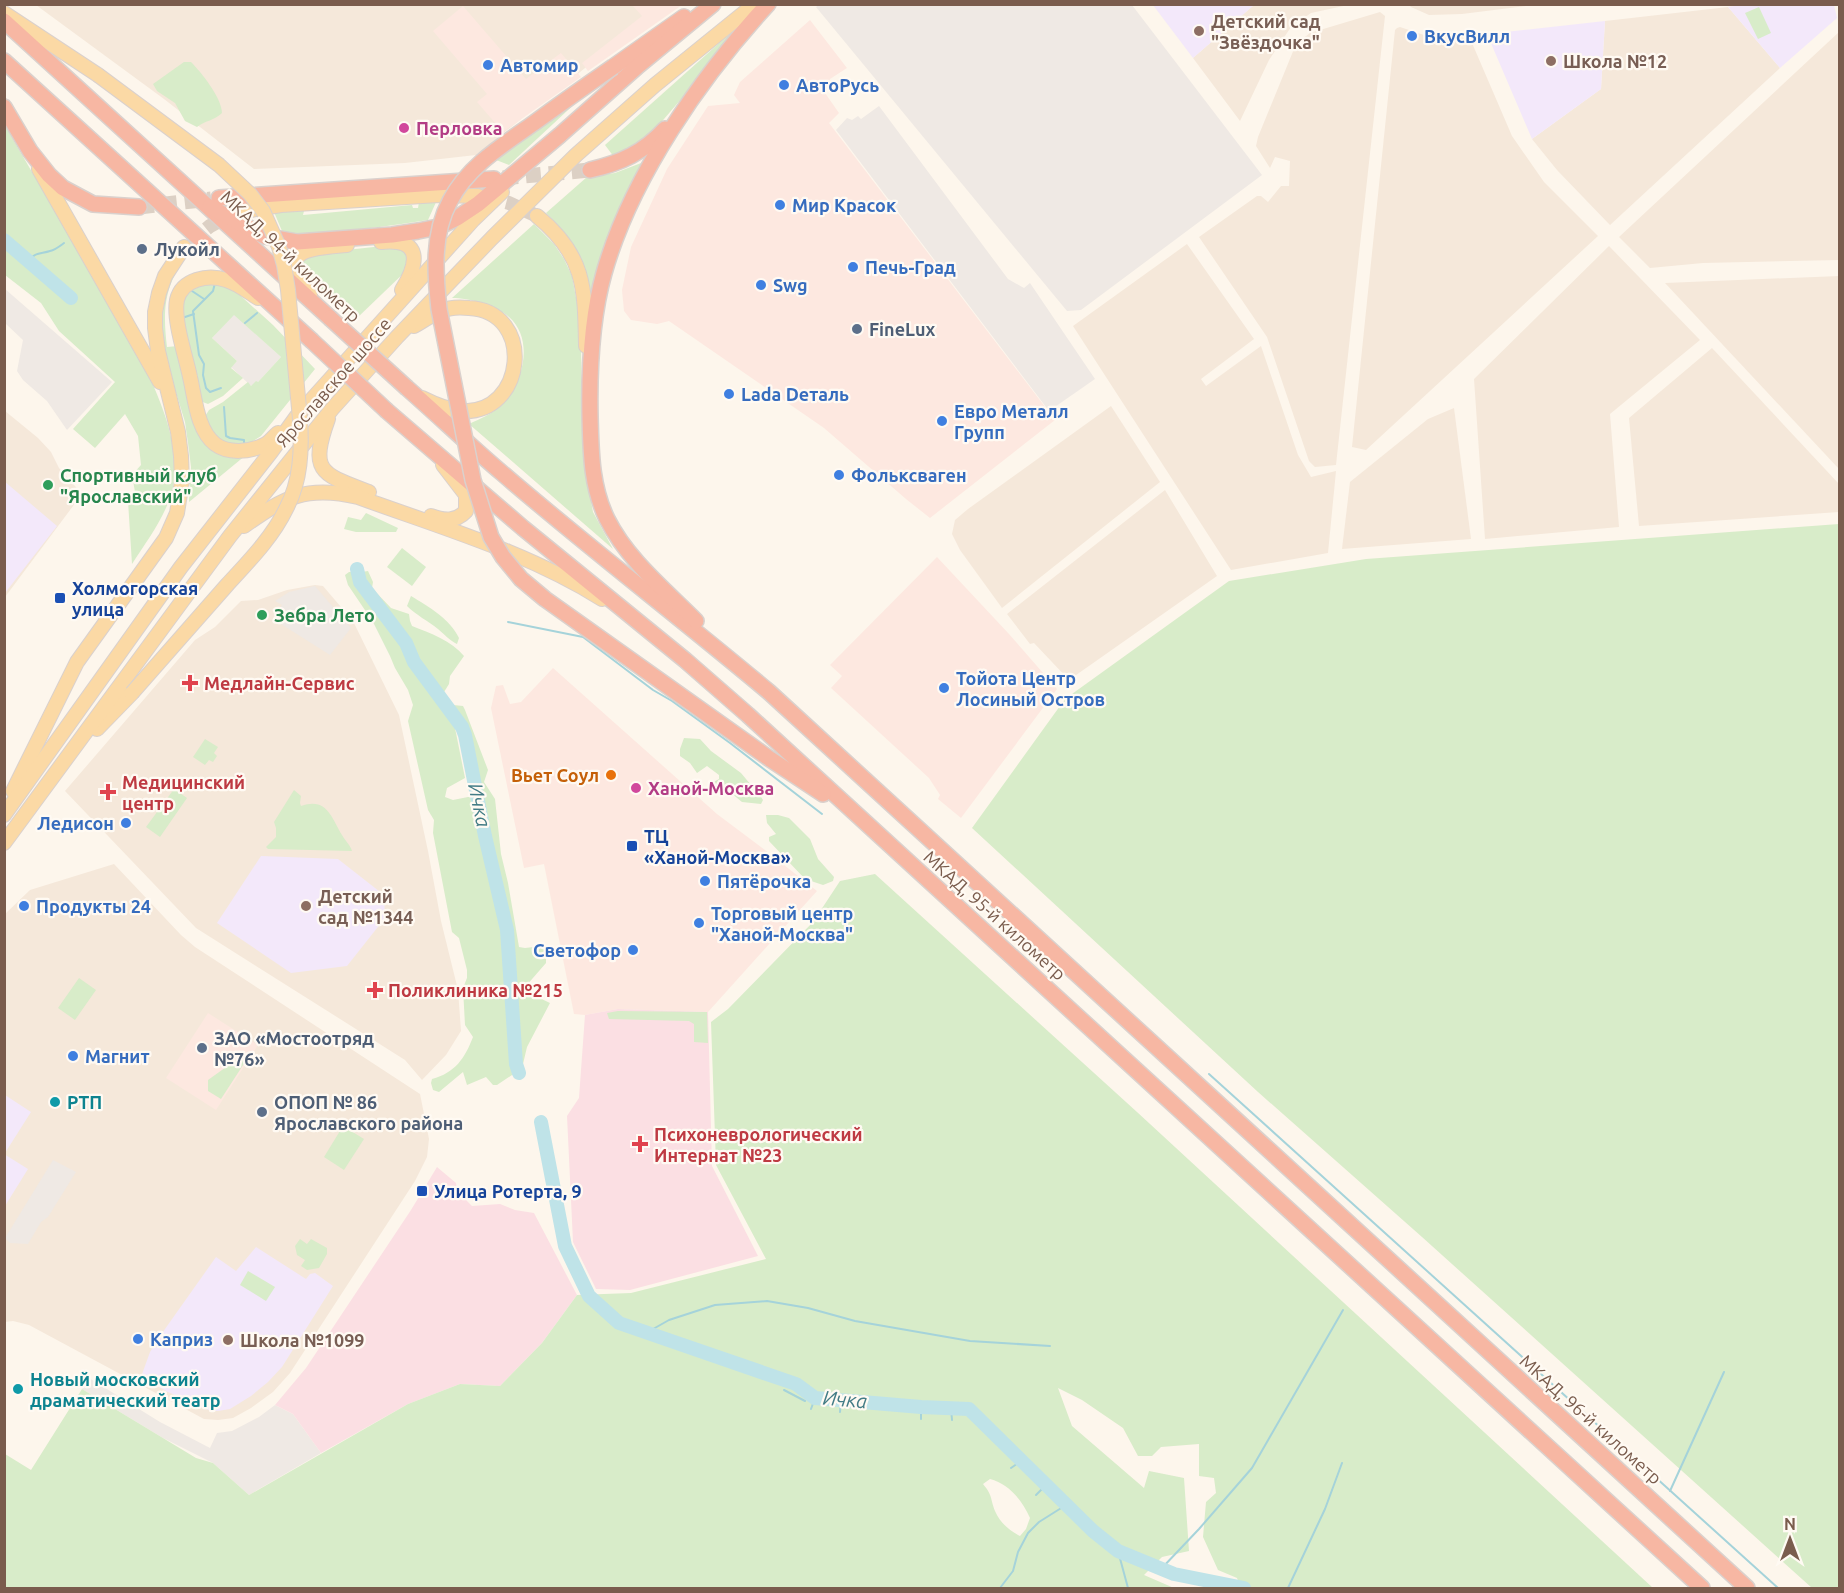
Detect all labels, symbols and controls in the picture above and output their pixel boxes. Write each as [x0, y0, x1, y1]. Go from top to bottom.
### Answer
place label: Детский сад "Звёздочка" [1211, 11, 1321, 52]
marker: Детский сад "Звёздочка" [1192, 24, 1206, 38]
place label: ВкусВилл [1424, 26, 1510, 46]
marker: ВкусВилл [1405, 29, 1419, 43]
place label: Школа №12 [1563, 51, 1667, 71]
marker: Школа №12 [1544, 54, 1558, 68]
place label: Автомир [500, 55, 579, 75]
marker: Автомир [481, 58, 495, 72]
place label: АвтоРусь [796, 75, 879, 95]
marker: АвтоРусь [777, 78, 791, 92]
place label: Перловка [416, 118, 502, 138]
marker: Перловка [397, 121, 411, 135]
street label: МКАД, 94-й километр [217, 186, 365, 326]
place label: Мир Красок [792, 195, 897, 215]
marker: Мир Красок [773, 198, 787, 212]
place label: Лукойл [154, 239, 220, 259]
marker: Лукойл [135, 242, 149, 256]
place label: Печь-Град [865, 257, 956, 277]
marker: Печь-Град [846, 260, 860, 274]
place label: Swg [773, 275, 808, 295]
marker: Swg [754, 278, 768, 292]
street label: Ярославское шоссе [272, 313, 394, 451]
place label: FineLux [869, 319, 935, 339]
marker: FineLux [850, 322, 864, 336]
place label: Lada Dеталь [741, 384, 849, 404]
marker: Lada Dеталь [722, 387, 736, 401]
place label: Евро Металл Групп [954, 401, 1069, 442]
marker: Евро Металл Групп [935, 414, 949, 428]
place label: Спортивный клуб "Ярославский" [60, 465, 217, 506]
place label: Фольксваген [851, 465, 967, 485]
marker: Фольксваген [832, 468, 846, 482]
marker: Спортивный клуб "Ярославский" [41, 478, 55, 492]
place label: Холмогорская улица [72, 578, 198, 619]
marker: Холмогорская улица [53, 591, 67, 605]
place label: Зебра Лето [274, 605, 375, 625]
marker: Зебра Лето [255, 608, 269, 622]
place label: Тойота Центр Лосиный Остров [956, 668, 1105, 709]
place label: Медлайн-Сервис [204, 673, 355, 693]
marker: Медлайн-Сервис [181, 674, 199, 692]
marker: Тойота Центр Лосиный Остров [937, 681, 951, 695]
place label: Вьет Соул [511, 765, 599, 785]
marker: Вьет Соул [604, 768, 618, 782]
place label: Медицинский центр [122, 772, 245, 813]
place label: Ханой-Москва [648, 778, 774, 798]
water label: Ичка [464, 781, 496, 829]
marker: Ханой-Москва [629, 781, 643, 795]
marker: Медицинский центр [99, 783, 117, 801]
place label: Ледисон [37, 813, 114, 833]
marker: Ледисон [119, 816, 133, 830]
place label: ТЦ «Ханой-Москва» [644, 826, 791, 867]
marker: ТЦ «Ханой-Москва» [625, 839, 639, 853]
street label: МКАД, 95-й километр [920, 846, 1070, 984]
place label: Пятёрочка [717, 871, 811, 891]
marker: Пятёрочка [698, 874, 712, 888]
place label: Детский сад №1344 [318, 886, 413, 927]
place label: Продукты 24 [36, 896, 151, 916]
marker: Продукты 24 [17, 899, 31, 913]
marker: Детский сад №1344 [299, 899, 313, 913]
place label: Торговый центр "Ханой-Москва" [711, 903, 853, 944]
marker: Торговый центр "Ханой-Москва" [692, 916, 706, 930]
place label: Светофор [533, 940, 621, 960]
marker: Светофор [626, 943, 640, 957]
place label: Поликлиника №215 [388, 980, 563, 1000]
marker: Поликлиника №215 [366, 981, 384, 999]
place label: ЗАО «Мостоотряд №76» [214, 1028, 374, 1069]
marker: ЗАО «Мостоотряд №76» [195, 1041, 209, 1055]
place label: Магнит [85, 1046, 149, 1066]
marker: Магнит [66, 1049, 80, 1063]
place label: РТП [67, 1092, 102, 1112]
place label: ОПОП № 86 Ярославского района [274, 1092, 463, 1133]
marker: РТП [48, 1095, 62, 1109]
marker: ОПОП № 86 Ярославского района [255, 1105, 269, 1119]
place label: Психоневрологический Интернат №23 [654, 1124, 863, 1165]
marker: Психоневрологический Интернат №23 [631, 1135, 649, 1153]
place label: Улица Ротерта, 9 [434, 1181, 582, 1201]
marker: Улица Ротерта, 9 [415, 1184, 429, 1198]
place label: Каприз [150, 1329, 213, 1349]
place label: Школа №1099 [240, 1330, 364, 1350]
marker: Каприз [131, 1332, 145, 1346]
marker: Школа №1099 [221, 1333, 235, 1347]
street label: МКАД, 96-й километр [1516, 1350, 1666, 1488]
place label: Новый московский драматический театр [30, 1369, 221, 1410]
marker: Новый московский драматический театр [11, 1382, 25, 1396]
water label: Ичка [822, 1386, 868, 1412]
north arrow [1760, 1509, 1820, 1569]
text: N [1784, 1515, 1796, 1533]

